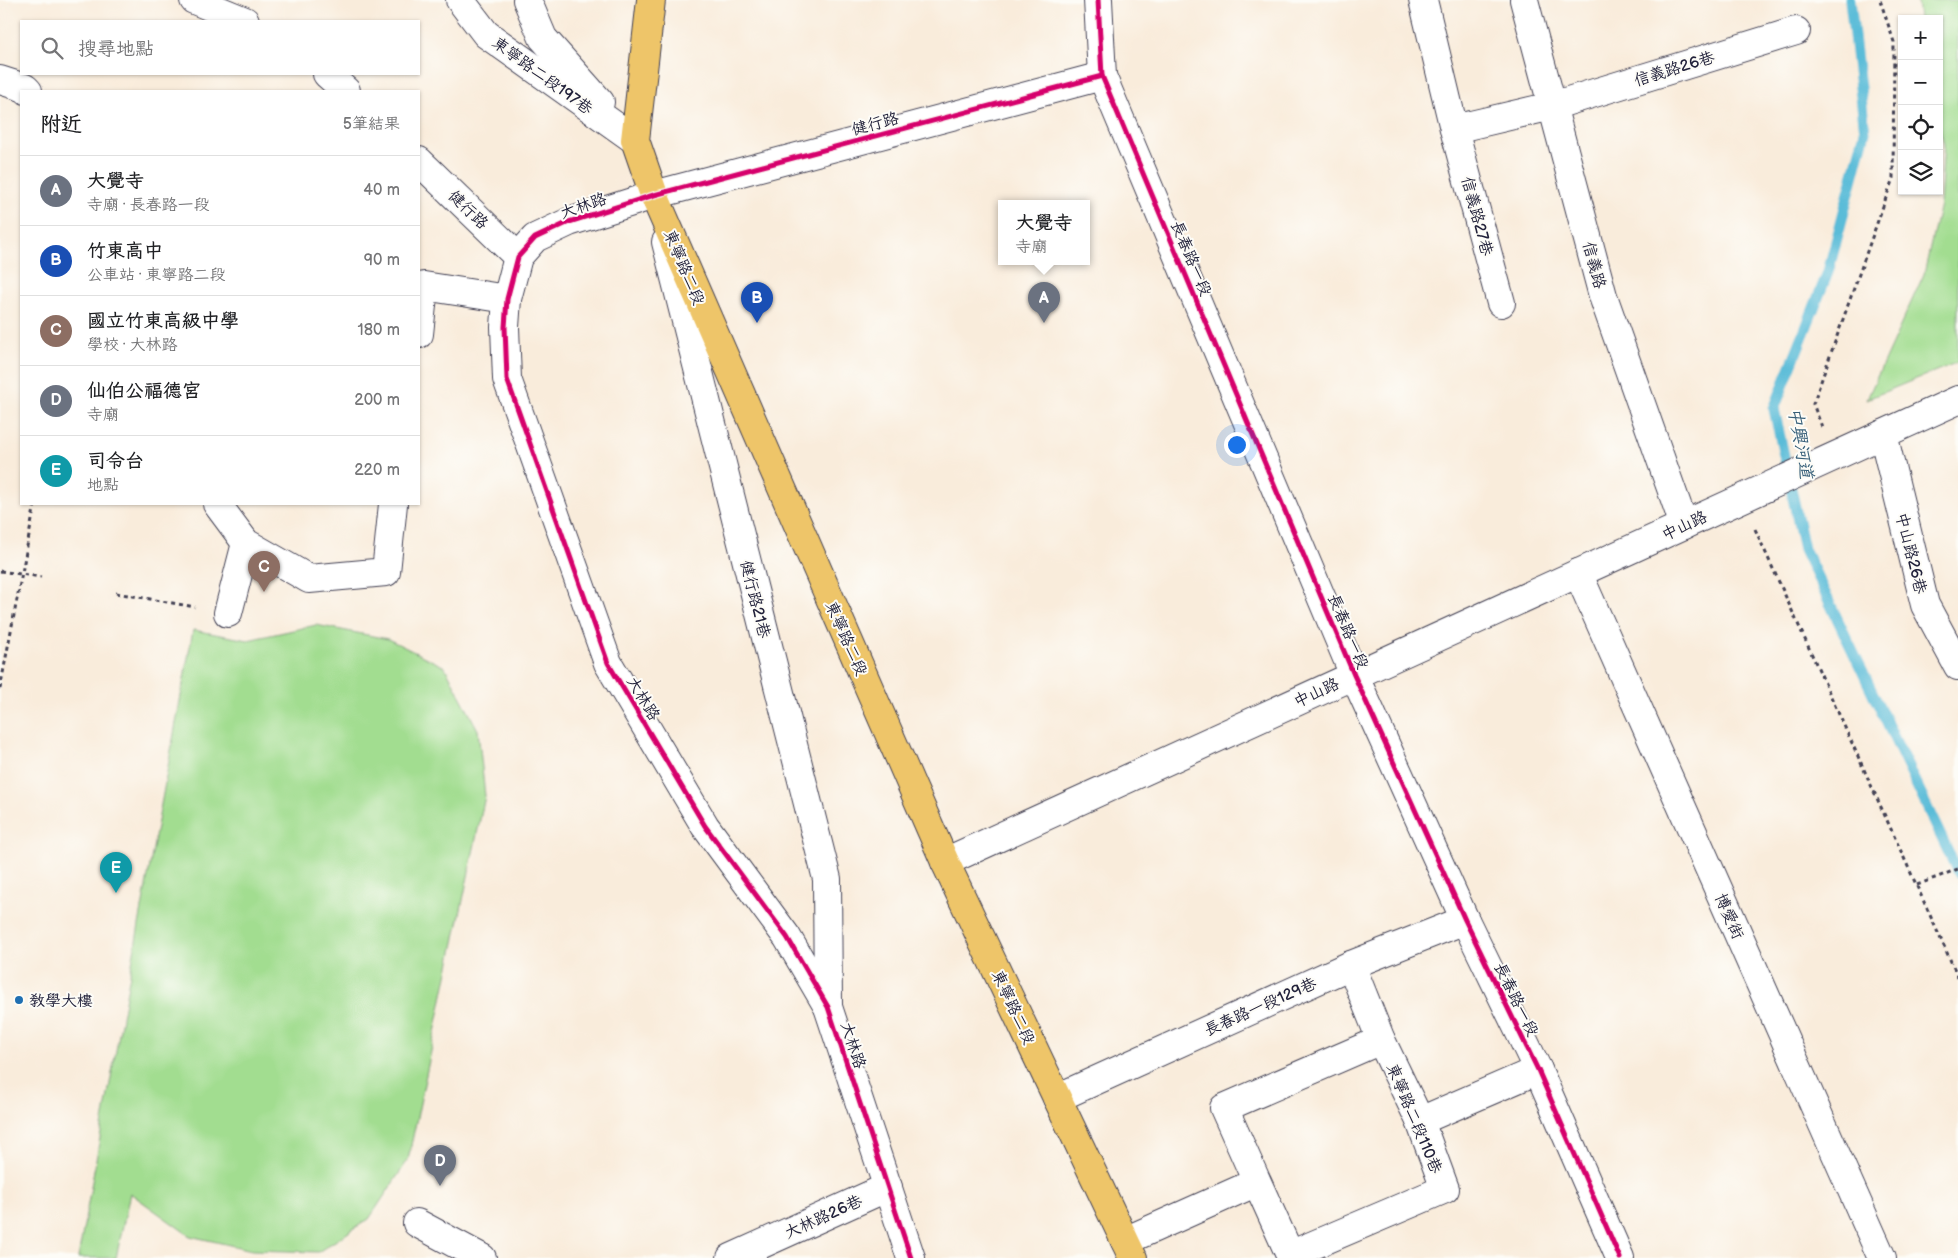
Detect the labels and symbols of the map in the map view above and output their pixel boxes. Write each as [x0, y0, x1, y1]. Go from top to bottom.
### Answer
street label: 東寧路二段197巷 [488, 33, 596, 119]
street label: 信義路26巷 [1632, 48, 1717, 91]
street label: 健行路 [850, 109, 901, 140]
street label: 信義路27巷 [1457, 175, 1496, 258]
street label: 健行路 [444, 187, 492, 234]
street label: 大林路 [558, 190, 609, 223]
street label: 長春路一段 [1166, 218, 1215, 299]
street label: 東寧路二段 [659, 227, 708, 308]
street label: 信義路 [1578, 240, 1609, 291]
pin: B [741, 282, 773, 323]
pin: A [1028, 282, 1060, 323]
water label: 中興河道 [1784, 406, 1817, 482]
your location [1224, 432, 1250, 458]
street label: 中山路 [1659, 508, 1710, 545]
street label: 中山路26巷 [1891, 511, 1930, 596]
pin: C [248, 551, 280, 592]
street label: 健行路21巷 [736, 559, 773, 640]
street label: 長春路一段 [1323, 591, 1372, 672]
street label: 東寧路二段 [821, 598, 871, 679]
street label: 大林路 [622, 673, 663, 724]
street label: 中山路 [1291, 675, 1342, 712]
pin: E [100, 852, 132, 893]
street label: 博愛街 [1710, 891, 1747, 942]
street label: 長春路一段 [1490, 960, 1542, 1040]
street label: 東寧路二段 [987, 967, 1038, 1048]
street label: 長春路一段129巷 [1202, 974, 1320, 1041]
place label: 教學大樓 [29, 992, 93, 1011]
marker: 教學大樓 [13, 994, 25, 1006]
street label: 大林路 [836, 1020, 869, 1071]
street label: 東寧路二段110巷 [1382, 1061, 1445, 1177]
pin: D [424, 1145, 456, 1186]
street label: 大林路26巷 [782, 1192, 865, 1243]

